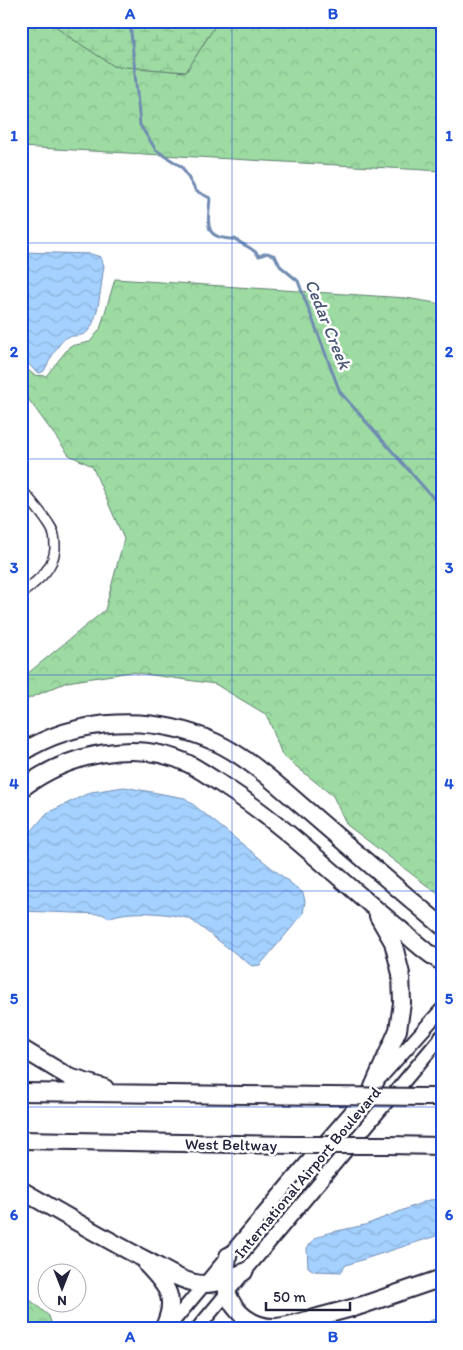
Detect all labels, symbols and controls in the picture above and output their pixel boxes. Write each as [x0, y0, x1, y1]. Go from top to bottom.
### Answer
text: A [124, 4, 136, 23]
text: B [328, 4, 339, 23]
text: 1 [10, 126, 18, 145]
text: 1 [445, 126, 453, 145]
water label: Cedar Creek [300, 276, 357, 374]
text: 2 [10, 342, 19, 361]
text: 2 [445, 342, 454, 361]
text: 3 [10, 558, 19, 577]
text: 3 [445, 558, 454, 577]
text: 4 [9, 774, 19, 793]
text: 4 [444, 774, 454, 793]
text: 5 [10, 989, 19, 1008]
text: 5 [445, 989, 454, 1008]
street label: International Airport Boulevard [230, 1083, 385, 1262]
street label: West Beltway [185, 1134, 278, 1155]
text: 6 [10, 1205, 19, 1224]
text: 6 [445, 1205, 454, 1224]
north arrow [38, 1262, 88, 1312]
scale bar [266, 1280, 349, 1312]
text: 50 m [273, 1288, 306, 1306]
text: N [57, 1292, 67, 1309]
text: A [124, 1327, 136, 1346]
text: B [328, 1327, 339, 1346]

